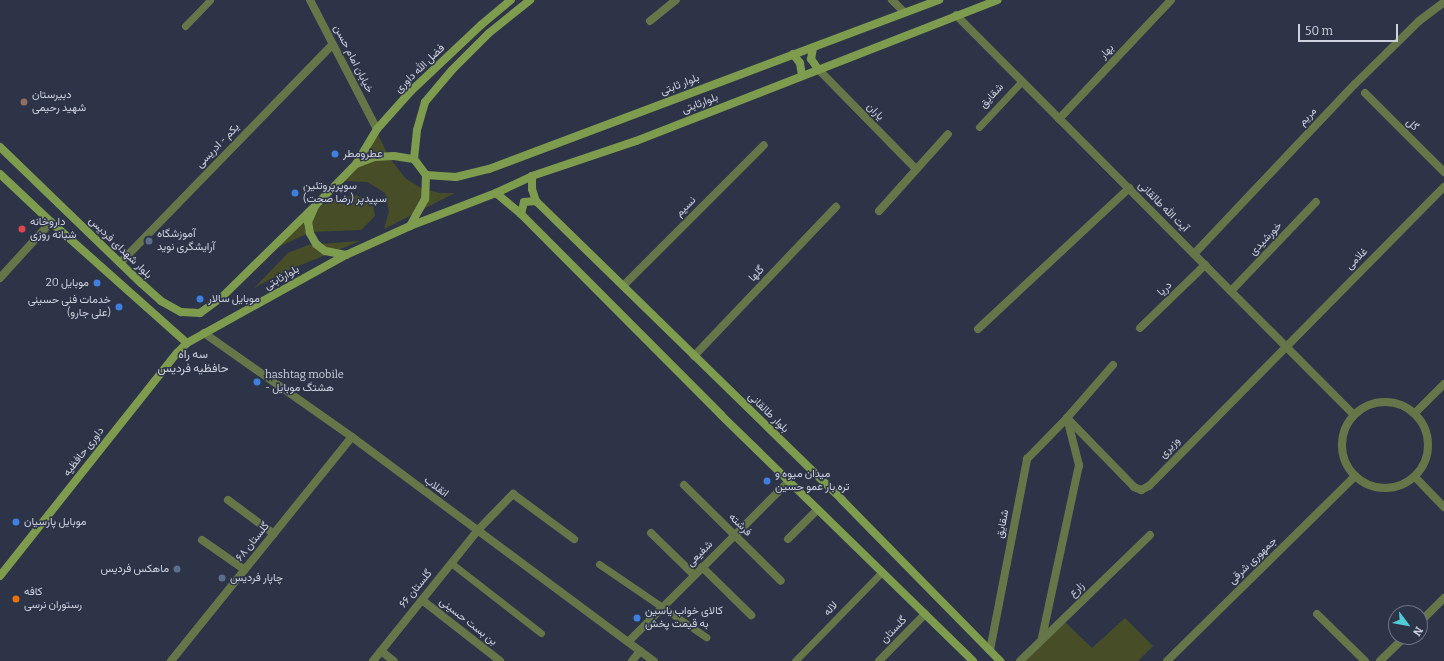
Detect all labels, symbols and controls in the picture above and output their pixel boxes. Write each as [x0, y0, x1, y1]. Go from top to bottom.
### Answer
scale bar [1300, 16, 1400, 42]
street label: خیابان امام حسن [330, 23, 376, 95]
text: 50 m [1305, 24, 1333, 38]
street label: فضل الله داوری [392, 42, 448, 96]
street label: بهار [1097, 42, 1117, 62]
street label: بلوار ثابتی [658, 71, 702, 99]
street label: شقایق [977, 81, 1007, 111]
place label: دبیرستان شهید رحیمی [32, 89, 86, 115]
street label: بلوارثابتی [680, 91, 720, 117]
marker: دبیرستان شهید رحیمی [19, 97, 29, 107]
street label: یاران [864, 100, 886, 124]
street label: مریم [1296, 105, 1320, 129]
street label: گل [1403, 116, 1421, 134]
street label: یکم - ادریسی [193, 121, 243, 171]
place label: عطرومطر [343, 147, 383, 161]
marker: عطرومطر [330, 149, 340, 159]
street label: آیت الله طالقانی [1135, 179, 1191, 235]
place label: سوپرپروتئین سپیدپر (رضا صحت) [303, 180, 387, 206]
marker: سوپرپروتئین سپیدپر (رضا صحت) [290, 188, 300, 198]
street label: نسیم [673, 194, 699, 220]
street label: بلوار شهدای فردیس [85, 214, 155, 282]
place label: داروخانه شبانه روزی [30, 216, 76, 242]
street label: خورشیدی [1247, 220, 1285, 258]
marker: داروخانه شبانه روزی [17, 224, 27, 234]
place label: آموزشگاه آرایشگری نوید [157, 228, 215, 254]
marker: آموزشگاه آرایشگری نوید [144, 236, 154, 246]
street label: غلامی [1343, 245, 1371, 273]
street label: بلوارثابتی [262, 263, 302, 293]
street label: گلها [746, 263, 768, 285]
place label: موبایل 20 [46, 276, 89, 290]
marker: موبایل 20 [92, 278, 102, 288]
street label: دریا [1155, 279, 1175, 299]
place label: موبایل سالار [208, 292, 260, 306]
place label: خدمات فنی حسینی (علی جارو) [28, 294, 111, 320]
marker: موبایل سالار [195, 294, 205, 304]
marker: خدمات فنی حسینی (علی جارو) [114, 302, 124, 312]
district label: سه راه حافظیه فردیس [157, 348, 229, 376]
place label: hashtag mobile - هشتگ موبایل [265, 369, 344, 395]
marker: hashtag mobile - هشتگ موبایل [252, 377, 262, 387]
street label: بلوار طالقانی [745, 390, 791, 436]
street label: داوری حافظیه [61, 425, 107, 479]
street label: وزیری [1157, 435, 1183, 461]
place label: میدان میوه و تره بار عمو حسین [775, 468, 849, 494]
street label: انقلاب [421, 473, 451, 501]
marker: میدان میوه و تره بار عمو حسین [762, 476, 772, 486]
street label: شقایق [994, 509, 1012, 539]
street label: فرشته [726, 511, 754, 539]
place label: موبایل پارسیان [24, 515, 86, 529]
marker: موبایل پارسیان [11, 517, 21, 527]
street label: گلستان ۶۸ [233, 520, 273, 564]
street label: جمهوری شرقی [1226, 535, 1280, 587]
street label: شفیعی [684, 538, 716, 570]
place label: ماهکس فردیس [100, 562, 169, 576]
marker: ماهکس فردیس [172, 564, 182, 574]
street label: گلستان ۶۶ [397, 567, 435, 611]
place label: چاپار فردیس [230, 571, 283, 585]
marker: چاپار فردیس [217, 573, 227, 583]
street label: زارع [1067, 580, 1087, 600]
place label: کافه رستوران نرسی [24, 586, 82, 612]
marker: کافه رستوران نرسی [11, 594, 21, 604]
street label: بن بست حسینی [436, 595, 500, 649]
street label: لاله [821, 599, 841, 619]
place label: کالای خواب یاسین به قیمت پخش [645, 605, 723, 631]
north arrow [1388, 605, 1428, 645]
marker: کالای خواب یاسین به قیمت پخش [632, 613, 642, 623]
street label: گلستان [878, 614, 910, 646]
text: N [1410, 624, 1426, 638]

